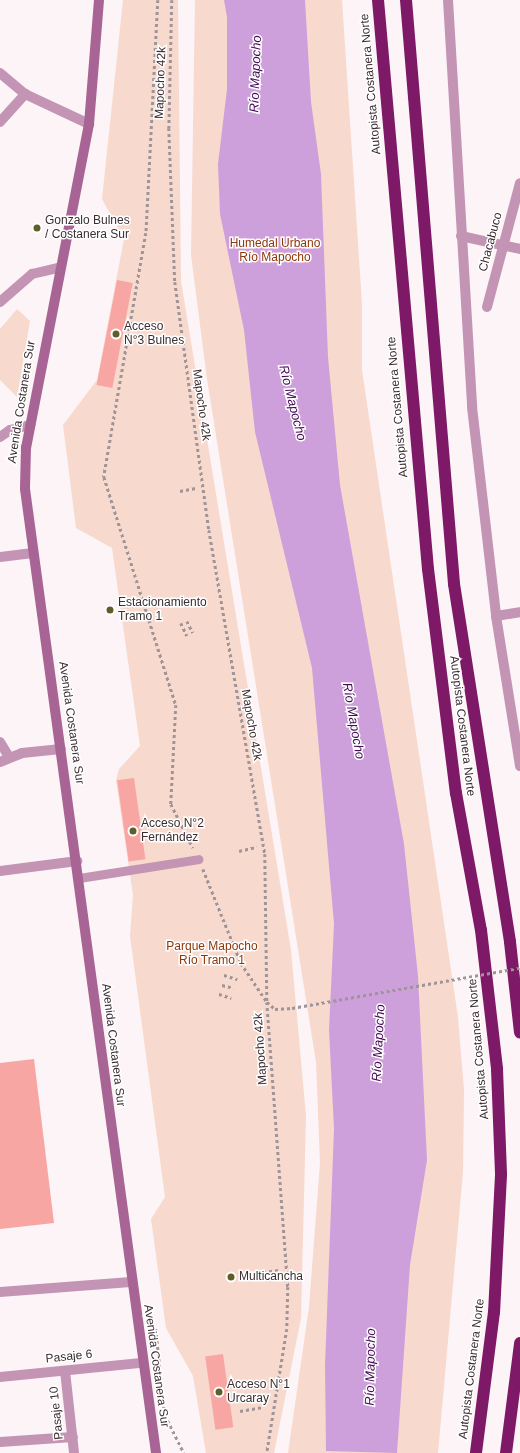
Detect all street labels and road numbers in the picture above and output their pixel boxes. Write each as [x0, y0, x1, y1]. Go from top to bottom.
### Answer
street label: Autopista Costanera Norte [358, 13, 384, 155]
street label: Mapocho 42k [153, 47, 169, 119]
street label: Chacabuco [476, 211, 506, 273]
street label: Autopista Costanera Norte [385, 336, 411, 478]
street label: Avenida Costanera Sur [5, 340, 39, 464]
street label: Mapocho 42k [189, 368, 213, 442]
street label: Autopista Costanera Norte [446, 655, 478, 797]
street label: Avenida Costanera Sur [55, 661, 87, 785]
street label: Mapocho 42k [238, 688, 264, 762]
street label: Autopista Costanera Norte [466, 978, 492, 1120]
street label: Avenida Costanera Sur [98, 983, 128, 1107]
street label: Mapocho 42k [251, 1013, 271, 1085]
street label: Autopista Costanera Norte [456, 1298, 488, 1440]
street label: Avenida Costanera Sur [140, 1304, 172, 1428]
street label: Pasaje 6 [45, 1347, 93, 1367]
street label: Pasaje 10 [47, 1386, 67, 1440]

